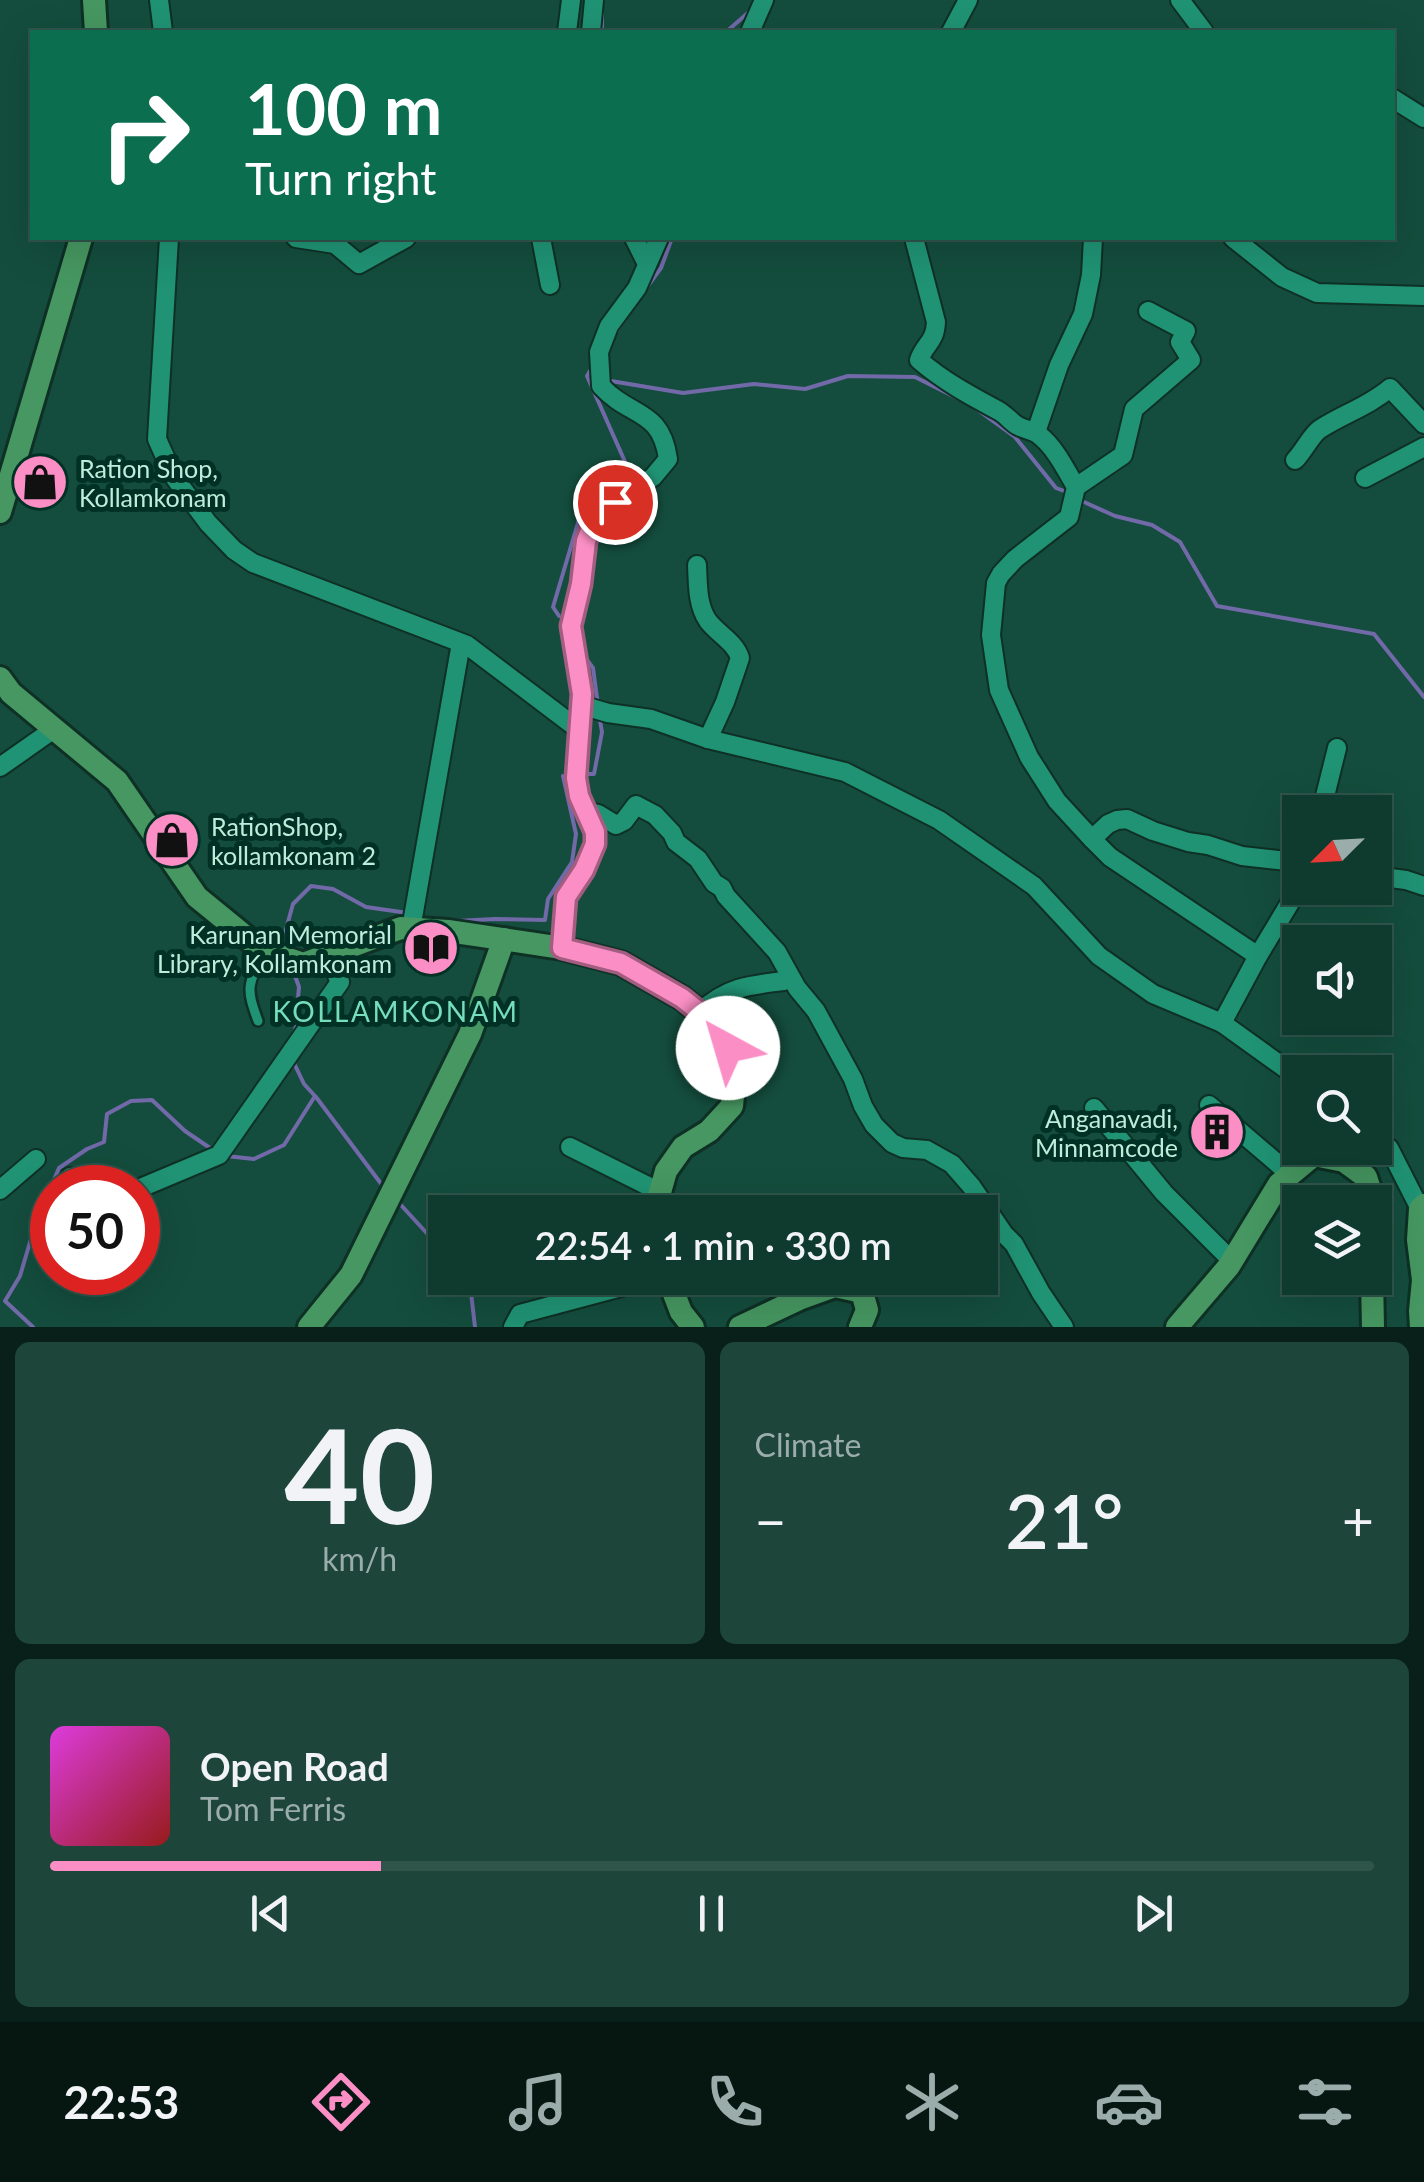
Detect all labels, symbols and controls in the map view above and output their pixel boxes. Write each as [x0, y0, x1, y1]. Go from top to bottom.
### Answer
text: 100 m [245, 66, 442, 150]
icon: right [80, 70, 210, 200]
text: Turn right [245, 151, 436, 205]
shop icon: Ration Shop, Kollamkonam [10, 452, 70, 512]
place label: Ration Shop, Kollamkonam [79, 453, 227, 512]
pin [573, 460, 658, 545]
icon: arrive [588, 475, 643, 530]
north arrow [1282, 795, 1392, 905]
map controls [1282, 795, 1392, 1295]
shop icon: RationShop, kollamkonam 2 [142, 810, 202, 870]
place label: RationShop, kollamkonam 2 [211, 811, 376, 870]
library icon: Karunan Memorial Library, Kollamkonam [401, 918, 461, 978]
place label: Karunan Memorial Library, Kollamkonam [157, 919, 392, 978]
button: sound [1282, 925, 1392, 1035]
district label: KOLLAMKONAM [272, 994, 520, 1028]
position arrow [676, 996, 780, 1100]
button: search [1282, 1055, 1392, 1165]
building icon: Anganavadi, Minnamcode [1187, 1102, 1247, 1162]
place label: Anganavadi, Minnamcode [1035, 1103, 1178, 1162]
speed limit sign: 50 [30, 1165, 160, 1295]
button: layers [1282, 1185, 1392, 1295]
text: 22:54 · 1 min · 330 m [535, 1222, 891, 1268]
text: 40 [284, 1396, 435, 1552]
text: Climate [755, 1425, 861, 1464]
text: 21° [1005, 1475, 1123, 1565]
text: − [755, 1487, 786, 1553]
text: + [1342, 1487, 1374, 1553]
text: km/h [322, 1539, 397, 1578]
text: Open Road [200, 1743, 389, 1789]
text: Tom Ferris [200, 1789, 346, 1828]
icon: previous [243, 1886, 298, 1941]
icon: pause [684, 1886, 739, 1941]
icon: next [1126, 1886, 1181, 1941]
icon: directions [306, 2067, 376, 2137]
icon: music [503, 2067, 573, 2137]
icon: phone [700, 2067, 770, 2137]
icon: climate [897, 2067, 967, 2137]
icon: car [1094, 2067, 1164, 2137]
icon: filters [1290, 2067, 1360, 2137]
text: 22:53 [63, 2075, 179, 2129]

